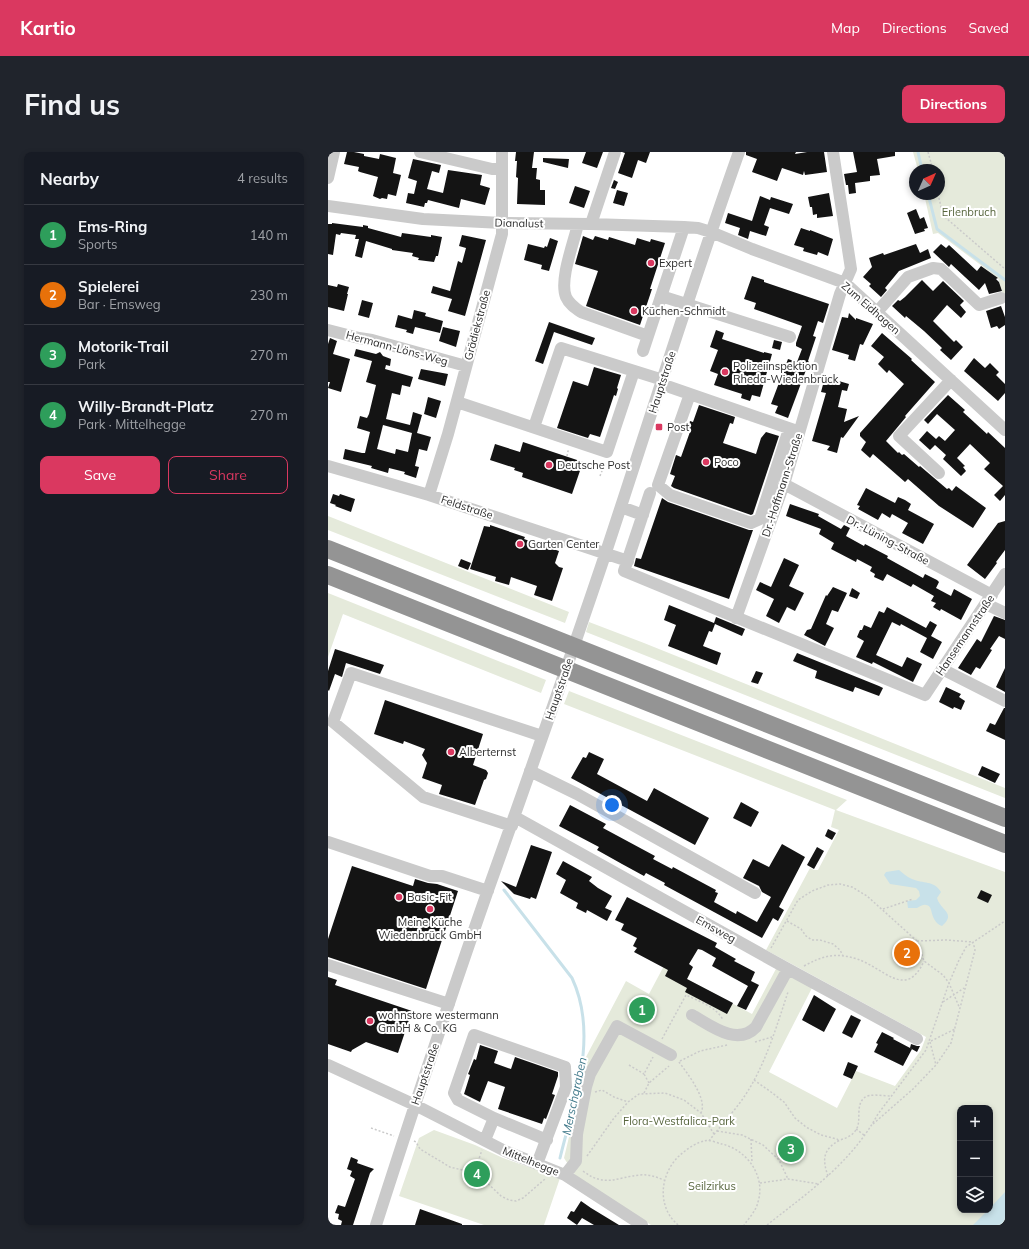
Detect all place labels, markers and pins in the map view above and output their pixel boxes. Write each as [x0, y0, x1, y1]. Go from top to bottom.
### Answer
place label: Expert [659, 256, 692, 270]
marker: Expert [646, 258, 656, 268]
place label: Küchen-Schmidt [642, 304, 726, 318]
marker: Küchen-Schmidt [629, 306, 639, 316]
place label: Polizeiinspektion Rheda-Wiedenbrück [733, 359, 839, 386]
marker: Polizeiinspektion Rheda-Wiedenbrück [720, 367, 730, 377]
place label: Post [667, 420, 690, 434]
marker: Post [654, 422, 664, 432]
place label: Poco [714, 455, 739, 469]
marker: Poco [701, 457, 711, 467]
place label: Deutsche Post [557, 458, 630, 472]
marker: Deutsche Post [544, 460, 554, 470]
place label: Garten Center [528, 537, 599, 551]
marker: Garten Center [515, 539, 525, 549]
place label: Alberternst [459, 745, 516, 759]
marker: Alberternst [446, 747, 456, 757]
place label: Basic-Fit [407, 890, 452, 904]
marker: Basic-Fit [394, 892, 404, 902]
marker: Meine Küche Wiedenbrück GmbH [425, 904, 435, 914]
place label: Meine Küche Wiedenbrück GmbH [378, 915, 482, 942]
pin: 2 [894, 938, 920, 968]
pin: 1 [629, 995, 655, 1025]
place label: wohnstore westermann GmbH & Co. KG [378, 1008, 499, 1035]
marker: wohnstore westermann GmbH & Co. KG [365, 1016, 375, 1026]
pin: 3 [778, 1134, 804, 1164]
pin: 4 [464, 1159, 490, 1189]

